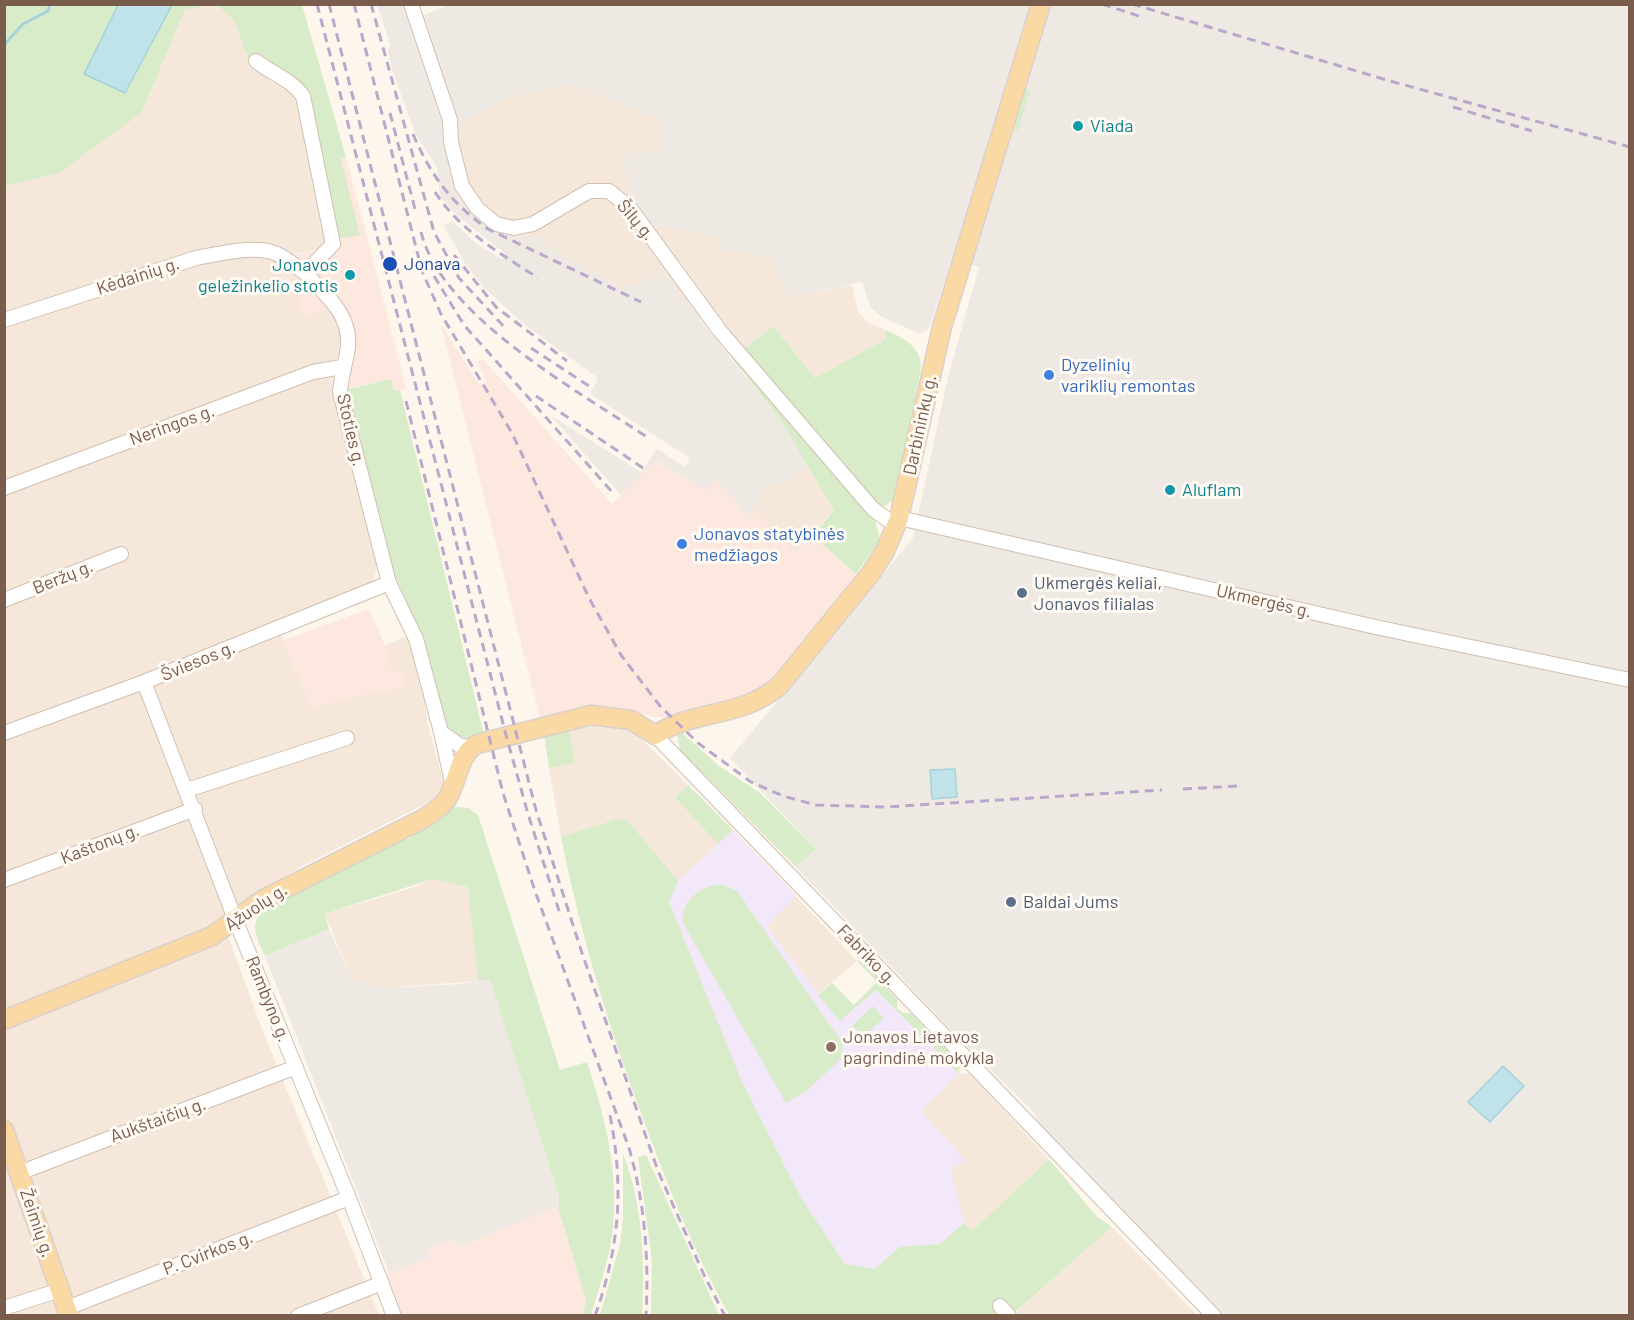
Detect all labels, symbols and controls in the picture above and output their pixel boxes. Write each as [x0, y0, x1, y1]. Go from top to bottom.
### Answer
place label: Viada [1090, 115, 1133, 137]
marker: Viada [1071, 119, 1085, 133]
street label: Šilų g. [612, 195, 660, 245]
street label: Kėdainių g. [94, 252, 182, 300]
place label: Jonava [404, 253, 461, 275]
place label: Jonavos geležinkelio stotis [198, 254, 338, 296]
marker: Jonava [381, 255, 399, 273]
marker: Jonavos geležinkelio stotis [343, 268, 357, 282]
place label: Dyzelinių variklių remontas [1061, 354, 1195, 397]
marker: Dyzelinių variklių remontas [1042, 368, 1056, 382]
street label: Darbininkų g. [899, 373, 941, 477]
street label: Stoties g. [332, 392, 370, 468]
street label: Neringos g. [127, 400, 217, 450]
place label: Aluflam [1182, 479, 1241, 501]
marker: Aluflam [1163, 483, 1177, 497]
place label: Jonavos statybinės medžiagos [694, 523, 845, 566]
marker: Jonavos statybinės medžiagos [675, 537, 689, 551]
street label: Beržų g. [30, 555, 96, 599]
place label: Ukmergės keliai, Jonavos filialas [1034, 572, 1162, 614]
street label: Ukmergės g. [1214, 580, 1314, 622]
marker: Ukmergės keliai, Jonavos filialas [1015, 586, 1029, 600]
street label: Šviesos g. [158, 636, 238, 686]
street label: Kaštonų g. [58, 819, 142, 869]
street label: Ąžuolų g. [221, 879, 291, 935]
place label: Baldai Jums [1023, 891, 1118, 913]
marker: Baldai Jums [1004, 895, 1018, 909]
street label: Fabriko g. [833, 920, 901, 990]
street label: Rambyno g. [241, 953, 295, 1045]
place label: Jonavos Lietavos pagrindinė mokykla [843, 1026, 994, 1068]
marker: Jonavos Lietavos pagrindinė mokykla [824, 1040, 838, 1054]
street label: Aukštaičių g. [107, 1093, 209, 1147]
street label: Žeimių g. [15, 1186, 59, 1260]
street label: P. Cvirkos g. [160, 1226, 256, 1280]

